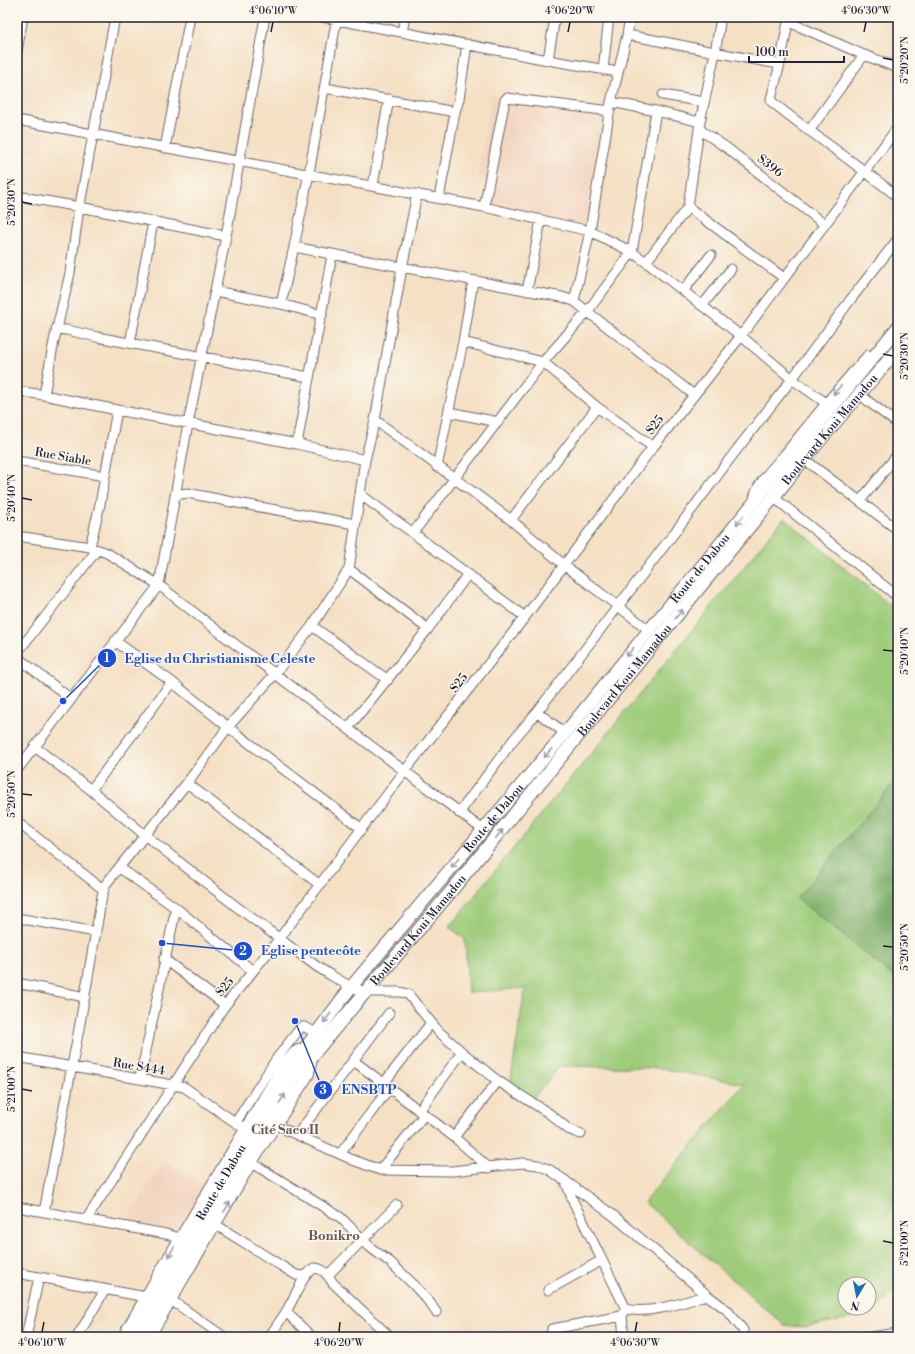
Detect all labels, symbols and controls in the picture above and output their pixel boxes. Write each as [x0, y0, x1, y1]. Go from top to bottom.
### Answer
text: 4°06'10"W [249, 5, 298, 17]
text: 4°06'20"W [545, 5, 596, 17]
text: 4°06'30"W [841, 5, 892, 17]
text: 5°20'20"N [899, 36, 911, 84]
scale bar [749, 38, 844, 64]
text: 100 m [755, 45, 789, 60]
street label: S396 [754, 151, 786, 181]
text: 5°20'30"N [6, 178, 18, 226]
text: 5°20'30"N [899, 332, 911, 380]
street label: Boulevard Koui Mamadou [778, 371, 881, 489]
one-way arrow [832, 385, 841, 395]
street label: S25 [643, 412, 667, 438]
street label: Rue Siable [34, 445, 92, 469]
text: 5°20'40"N [6, 474, 18, 522]
one-way arrow [736, 515, 745, 525]
street label: Route de Dabou [667, 530, 733, 606]
one-way arrow [674, 608, 683, 619]
street label: Boulevard Koui Mamadou [574, 621, 675, 740]
text: 5°20'40"N [899, 627, 911, 675]
callout: Eglise du Christianisme Celeste [97, 646, 324, 671]
one-way arrow [626, 647, 635, 658]
text: 1 [104, 651, 110, 666]
text: Eglise du Christianisme Celeste [125, 651, 315, 667]
street label: S25 [447, 670, 471, 696]
one-way arrow [543, 747, 552, 758]
text: 5°20'50"N [6, 770, 18, 818]
street label: Route de Dabou [460, 780, 527, 856]
one-way arrow [495, 828, 503, 839]
one-way arrow [451, 857, 460, 868]
street label: Boulevard Koui Mamadou [366, 871, 469, 989]
text: 5°20'50"N [899, 923, 911, 971]
callout: Eglise pentecôte [233, 938, 369, 963]
text: Eglise pentecôte [261, 943, 361, 959]
text: 2 [239, 944, 247, 959]
street label: S25 [213, 974, 237, 1000]
one-way arrow [323, 1012, 331, 1023]
street label: Rue S444 [112, 1055, 166, 1079]
text: 5°21'00"N [6, 1065, 18, 1112]
callout: ENSBTP [313, 1077, 404, 1102]
text: ENSBTP [342, 1082, 397, 1098]
text: 3 [319, 1083, 327, 1098]
one-way arrow [278, 1093, 286, 1105]
district label: Cité Saco II [251, 1122, 319, 1138]
street label: Route de Dabou [193, 1141, 249, 1223]
one-way arrow [223, 1201, 231, 1213]
text: 5°21'00"N [899, 1219, 911, 1266]
district label: Bonikro [308, 1228, 360, 1244]
one-way arrow [166, 1246, 174, 1258]
north arrow [837, 1276, 877, 1316]
text: N [850, 1297, 861, 1313]
text: 4°06'10"W [18, 1337, 67, 1349]
text: 4°06'20"W [314, 1337, 365, 1349]
text: 4°06'30"W [610, 1337, 661, 1349]

